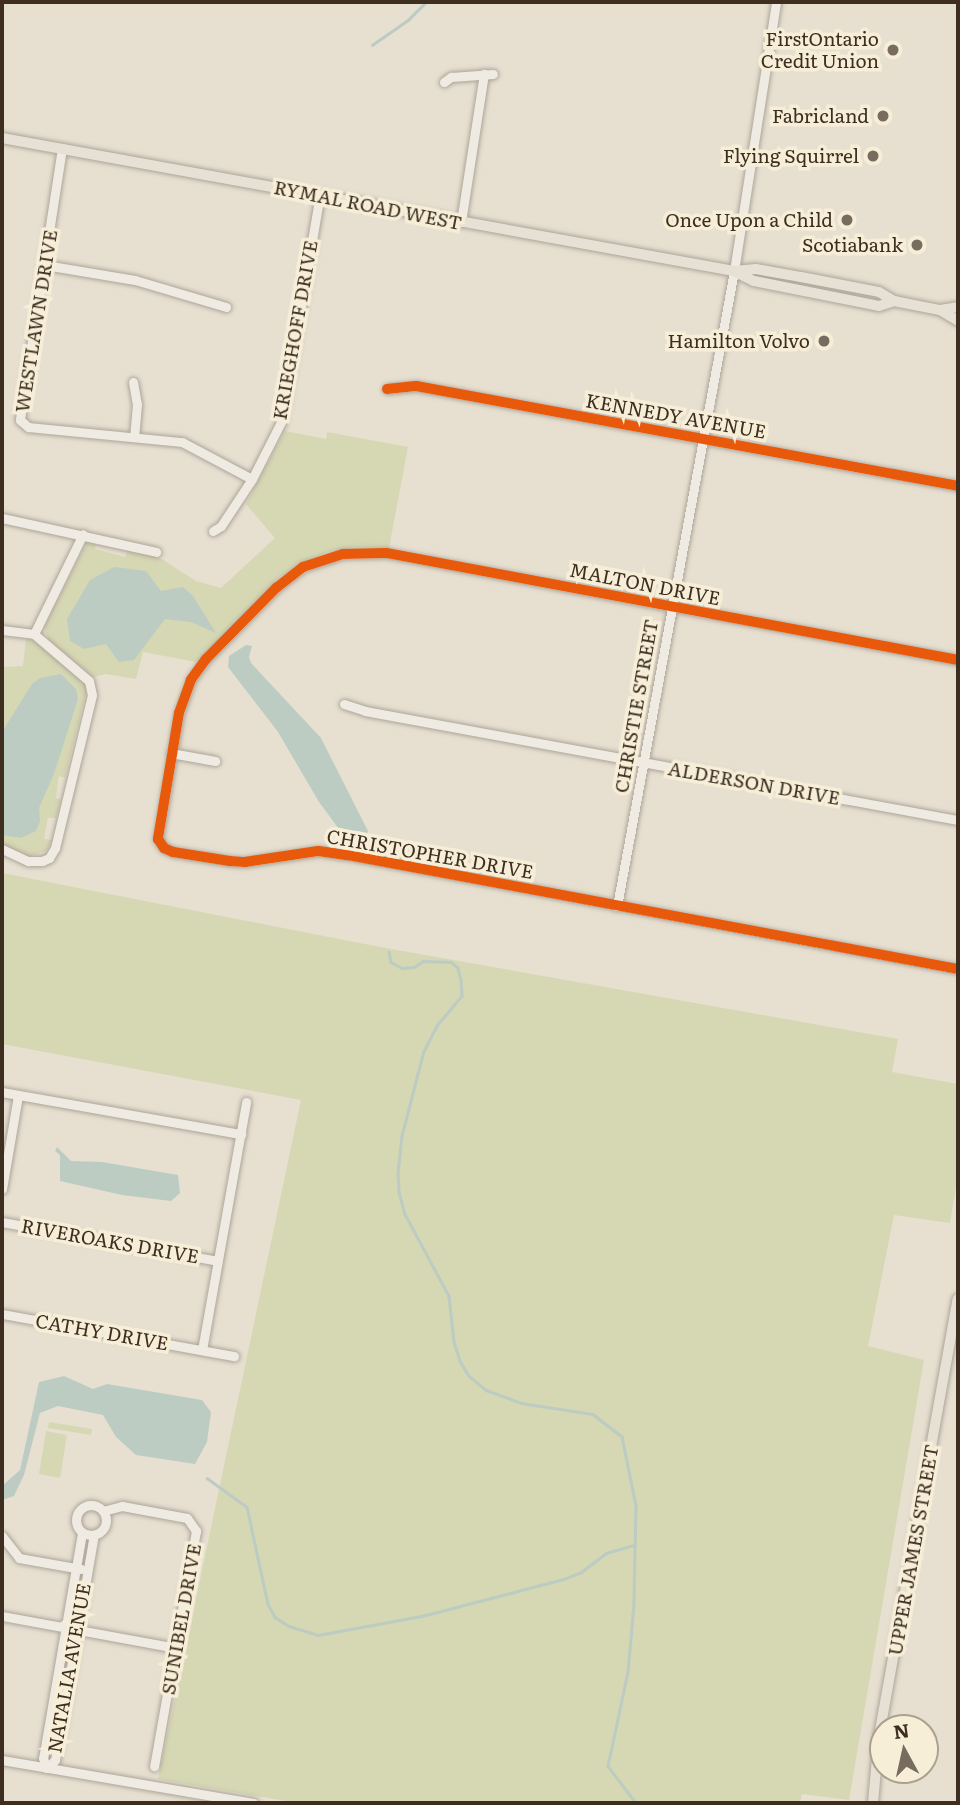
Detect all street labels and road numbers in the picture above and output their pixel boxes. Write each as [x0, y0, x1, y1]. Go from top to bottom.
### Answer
street label: RYMAL ROAD WEST [272, 176, 464, 234]
street label: WESTLAWN DRIVE [10, 228, 62, 414]
street label: KRIEGHOFF DRIVE [268, 238, 322, 422]
street label: KENNEDY AVENUE [584, 389, 768, 443]
street label: MALTON DRIVE [568, 558, 722, 610]
street label: CHRISTIE STREET [610, 617, 662, 795]
street label: ALDERSON DRIVE [666, 757, 842, 809]
street label: CHRISTOPHER DRIVE [325, 825, 535, 883]
street label: RIVEROAKS DRIVE [19, 1214, 201, 1268]
street label: CATHY DRIVE [34, 1309, 170, 1355]
street label: UPPER JAMES STREET [883, 1443, 943, 1657]
street label: SUNIBEL DRIVE [156, 1542, 206, 1696]
street label: NATALIA AVENUE [43, 1581, 95, 1755]

